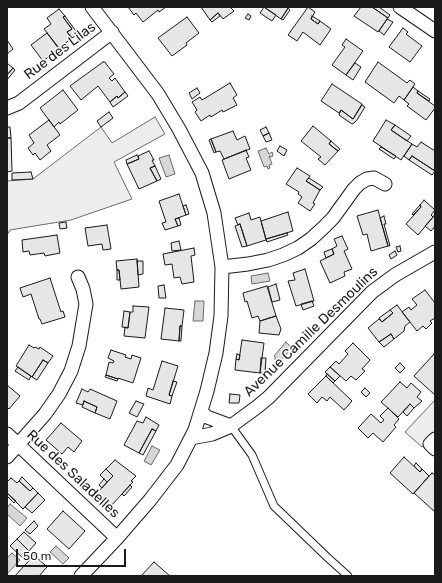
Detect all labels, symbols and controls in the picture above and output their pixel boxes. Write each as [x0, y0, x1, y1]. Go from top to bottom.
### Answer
street label: Rue des Lilas [21, 19, 99, 83]
street label: Avenue Camille Desmoulins [241, 264, 381, 400]
street label: Rue des Saladelles [23, 427, 123, 521]
scale bar [18, 541, 128, 567]
text: 50 m [23, 549, 51, 563]

